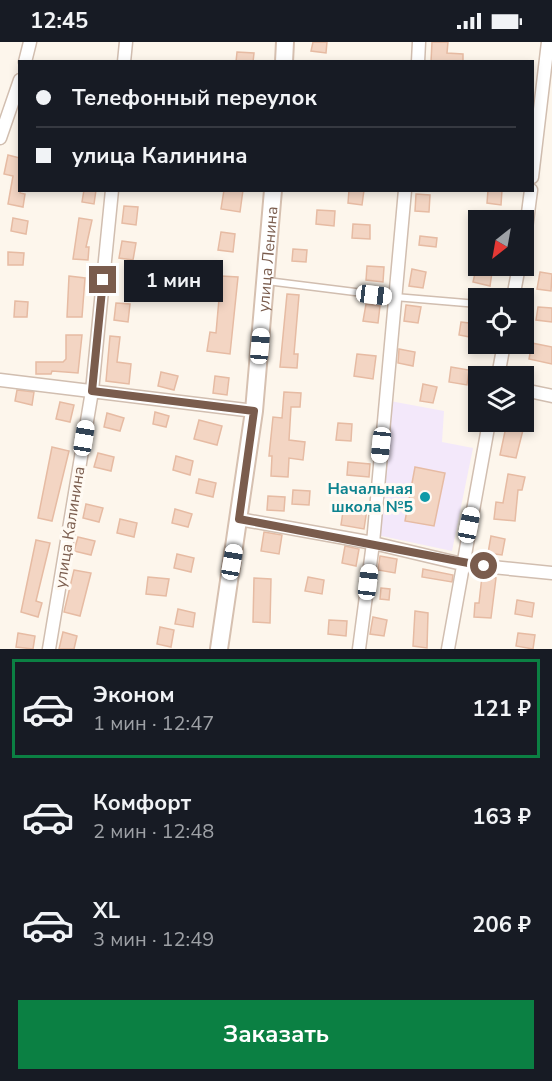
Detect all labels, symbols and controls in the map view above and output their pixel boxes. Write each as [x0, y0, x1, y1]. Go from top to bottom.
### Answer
text: 12:45 [30, 6, 88, 36]
text: Телефонный переулок [72, 83, 317, 113]
text: улица Калинина [72, 141, 248, 171]
street label: улица Ленина [253, 205, 284, 313]
north arrow [468, 210, 534, 276]
map controls [468, 210, 534, 432]
callout: 1 мин [124, 259, 223, 301]
route end [89, 266, 116, 293]
text: 1 мин [146, 267, 201, 294]
car [355, 284, 393, 306]
button: locate [468, 288, 534, 354]
car [249, 327, 271, 365]
button: layers [468, 366, 534, 432]
car [72, 419, 96, 457]
car [370, 426, 392, 464]
street label: улица Калинина [50, 465, 90, 590]
place label: Начальная школа №5 [327, 478, 413, 518]
marker: Начальная школа №5 [418, 490, 432, 504]
car [457, 506, 481, 544]
car [220, 543, 244, 581]
route start [470, 552, 497, 579]
car [357, 563, 379, 601]
text: Эконом [93, 680, 175, 710]
icon: car [21, 682, 75, 736]
text: 121 ₽ [472, 694, 531, 724]
text: 1 мин · 12:47 [93, 710, 214, 737]
text: Комфорт [93, 788, 191, 818]
icon: car [21, 790, 75, 844]
text: 163 ₽ [472, 802, 531, 832]
text: 2 мин · 12:48 [93, 818, 214, 845]
text: XL [93, 896, 120, 926]
icon: car [21, 898, 75, 952]
text: 206 ₽ [472, 910, 531, 940]
text: 3 мин · 12:49 [93, 926, 214, 953]
button: Заказать [18, 1000, 534, 1069]

